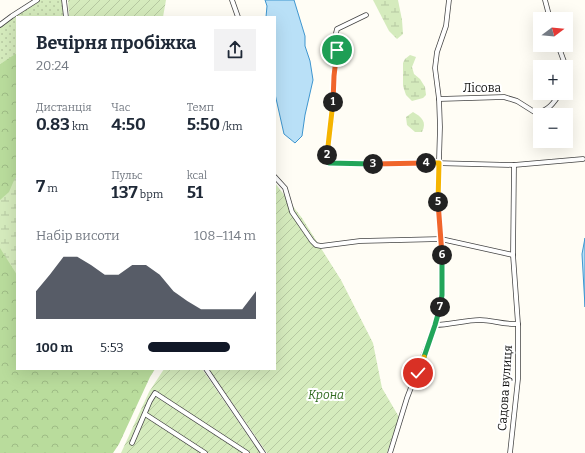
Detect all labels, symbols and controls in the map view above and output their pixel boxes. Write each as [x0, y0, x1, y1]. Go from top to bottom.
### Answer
north arrow [533, 12, 573, 52]
map controls [533, 12, 573, 148]
button: share [214, 29, 256, 71]
text: Вечірня пробіжка [36, 32, 196, 54]
pin [320, 33, 354, 67]
icon: arrive [326, 39, 348, 61]
text: 20:24 [36, 58, 69, 73]
button: + [533, 60, 573, 100]
street label: Лісова [463, 81, 502, 95]
pin: 1 [323, 92, 343, 112]
text: 1 [331, 95, 335, 108]
text: Дистанція [36, 101, 92, 114]
text: Час [111, 101, 130, 114]
text: Темп [187, 101, 214, 114]
button: − [533, 108, 573, 148]
text: 0.83 [36, 114, 70, 135]
text: 4:50 [111, 114, 146, 135]
text: 5:50 [187, 114, 220, 135]
text: km [70, 120, 88, 133]
text: /km [220, 120, 242, 133]
pin: 2 [317, 145, 337, 165]
text: 2 [324, 148, 330, 161]
pin: 4 [416, 153, 436, 173]
pin: 3 [363, 154, 383, 174]
text: 4 [423, 156, 429, 169]
text: 3 [370, 157, 376, 170]
text: Пульс [111, 169, 143, 182]
text: kcal [187, 169, 207, 182]
text: 7 [36, 176, 45, 197]
text: m [45, 182, 58, 195]
text: 137 [111, 182, 138, 203]
text: 51 [187, 182, 203, 203]
text: bpm [138, 188, 163, 201]
pin: 5 [428, 192, 448, 212]
text: 5 [435, 195, 441, 208]
text: Набір висоти [36, 228, 120, 243]
text: 108–114 m [194, 228, 256, 243]
pin: 6 [432, 245, 452, 265]
text: 6 [439, 248, 445, 261]
pin: 7 [430, 297, 450, 317]
text: 7 [437, 300, 443, 313]
text: 100 m [36, 340, 73, 355]
text: 5:53 [100, 340, 124, 355]
street label: Садова вулиця [495, 344, 515, 431]
pin [401, 356, 435, 390]
icon: check [407, 362, 429, 384]
park label: Крона [308, 388, 344, 402]

